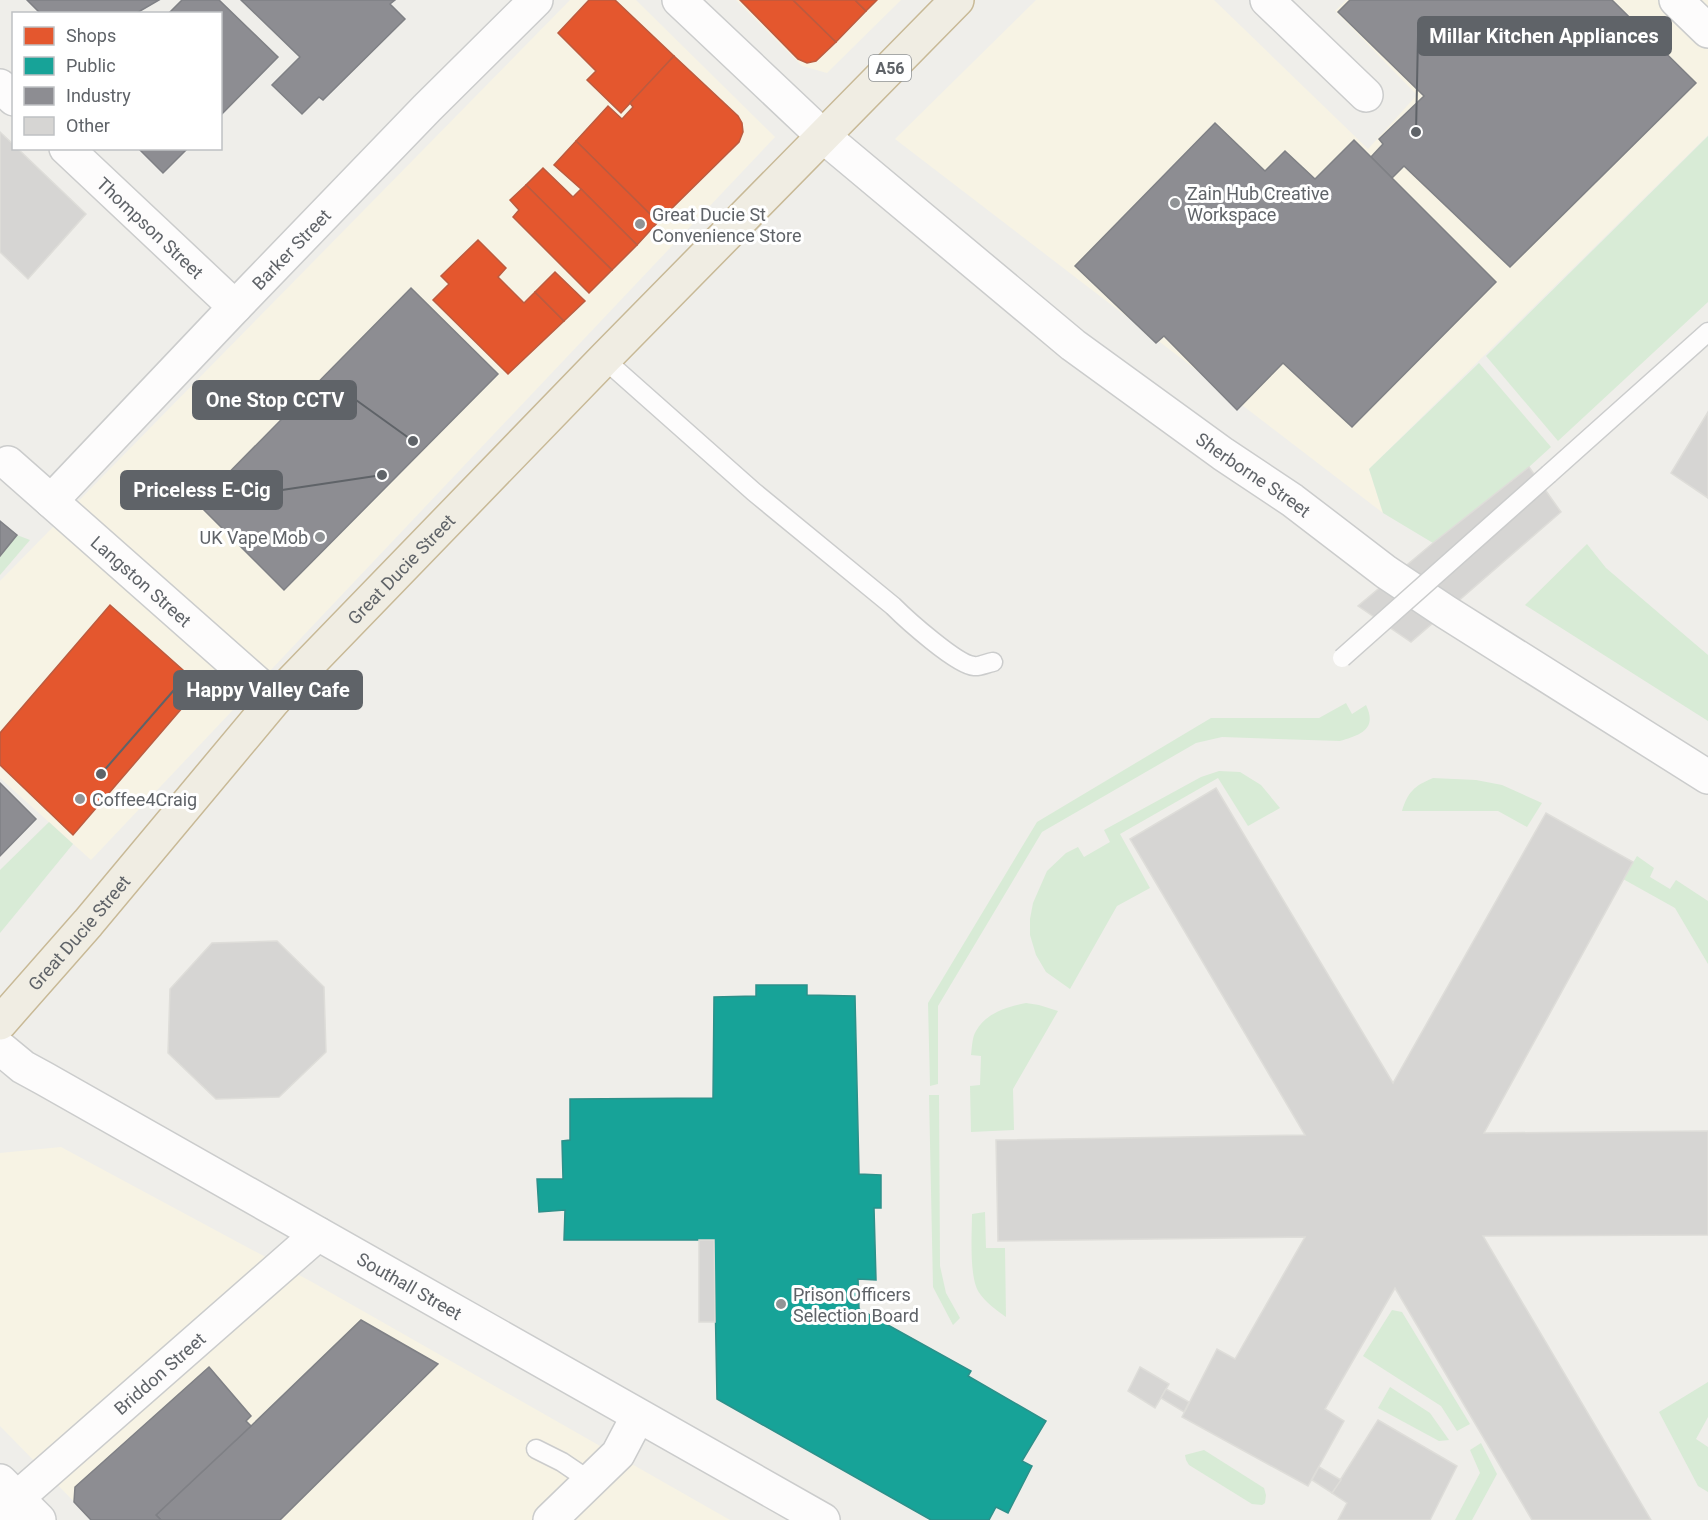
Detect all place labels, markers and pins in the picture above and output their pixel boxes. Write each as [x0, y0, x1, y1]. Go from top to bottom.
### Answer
callout: Millar Kitchen Appliances [1418, 17, 1671, 55]
place label: Zain Hub Creative Workspace [1187, 183, 1329, 225]
marker: Zain Hub Creative Workspace [1168, 196, 1182, 210]
place label: Great Ducie St Convenience Store [652, 204, 801, 246]
marker: Great Ducie St Convenience Store [633, 217, 647, 231]
callout: One Stop CCTV [193, 381, 356, 419]
callout: Priceless E-Cig [121, 471, 282, 509]
place label: UK Vape Mob [200, 527, 308, 548]
marker: UK Vape Mob [313, 530, 327, 544]
callout: Happy Valley Cafe [174, 671, 362, 709]
place label: Coffee4Craig [92, 789, 197, 810]
marker: Coffee4Craig [73, 792, 87, 806]
place label: Prison Officers Selection Board [793, 1284, 919, 1326]
marker: Prison Officers Selection Board [774, 1297, 788, 1311]

